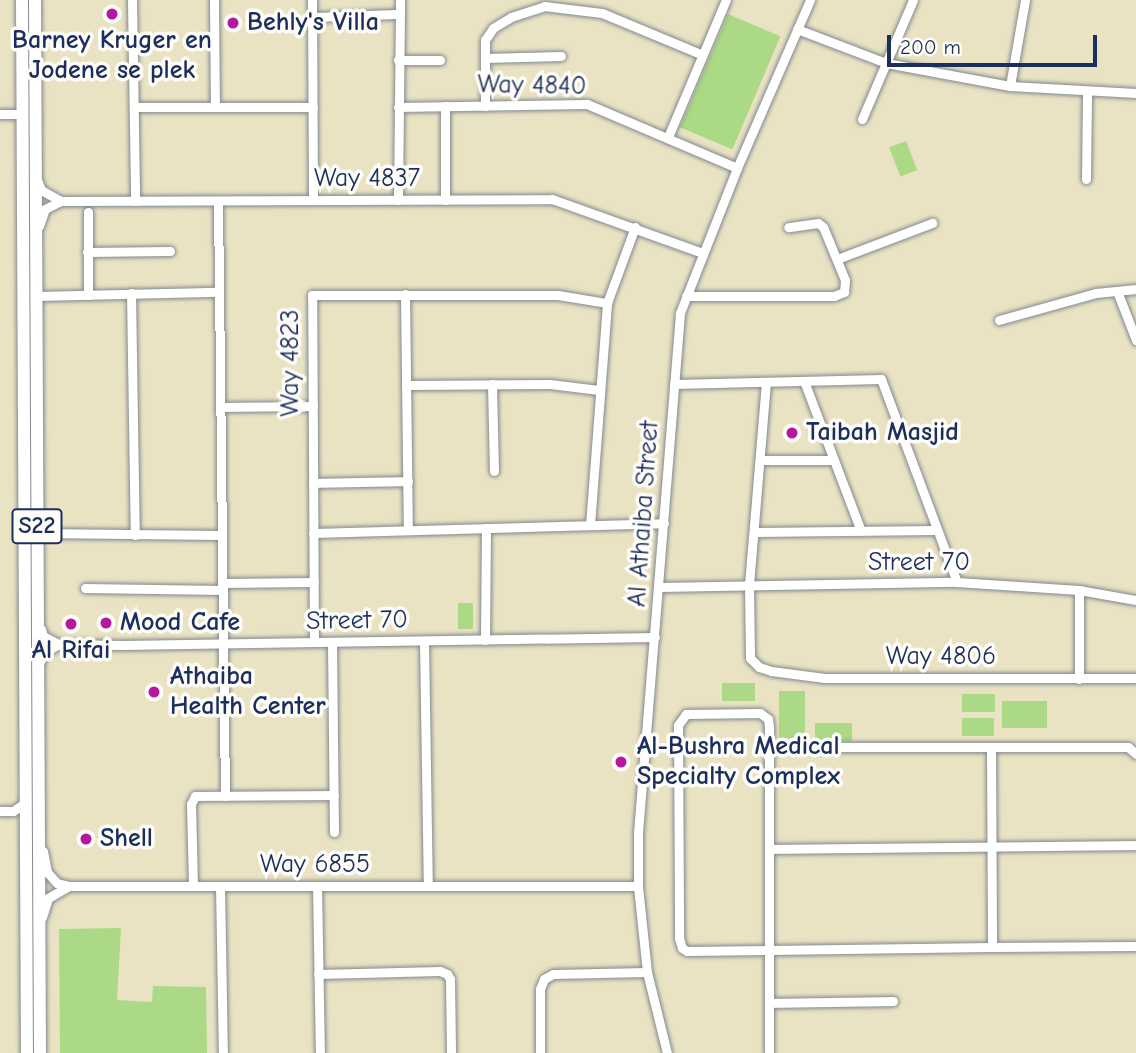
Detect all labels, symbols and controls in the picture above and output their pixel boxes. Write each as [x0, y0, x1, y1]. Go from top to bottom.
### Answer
marker: Barney Kruger en Jodene se plek [104, 6, 120, 22]
place label: Behly's Villa [247, 7, 379, 39]
marker: Behly's Villa [225, 15, 241, 31]
scale bar [891, 21, 1101, 65]
place label: Barney Kruger en Jodene se plek [12, 25, 212, 86]
text: 200 m [900, 35, 961, 59]
street label: Way 4840 [477, 69, 587, 103]
street label: Way 4837 [314, 163, 420, 195]
street label: Way 4823 [275, 309, 307, 417]
place label: Taibah Masjid [806, 417, 959, 449]
street label: Al Athaiba Street [622, 420, 666, 608]
marker: Taibah Masjid [784, 425, 800, 441]
road number: S22 [11, 505, 63, 546]
street label: Street 70 [868, 547, 970, 579]
street label: Street 70 [306, 605, 408, 637]
place label: Mood Cafe [120, 607, 240, 639]
marker: Mood Cafe [98, 615, 114, 631]
marker: Al Rifai [63, 616, 79, 632]
place label: Al Rifai [32, 635, 110, 667]
street label: Way 4806 [886, 641, 996, 673]
place label: Athaiba Health Center [170, 661, 326, 722]
marker: Athaiba Health Center [144, 682, 164, 702]
place label: Al-Bushra Medical Specialty Complex [637, 731, 840, 792]
marker: Al-Bushra Medical Specialty Complex [611, 752, 631, 772]
place label: Shell [100, 823, 153, 855]
marker: Shell [78, 831, 94, 847]
street label: Way 6855 [260, 849, 370, 881]

